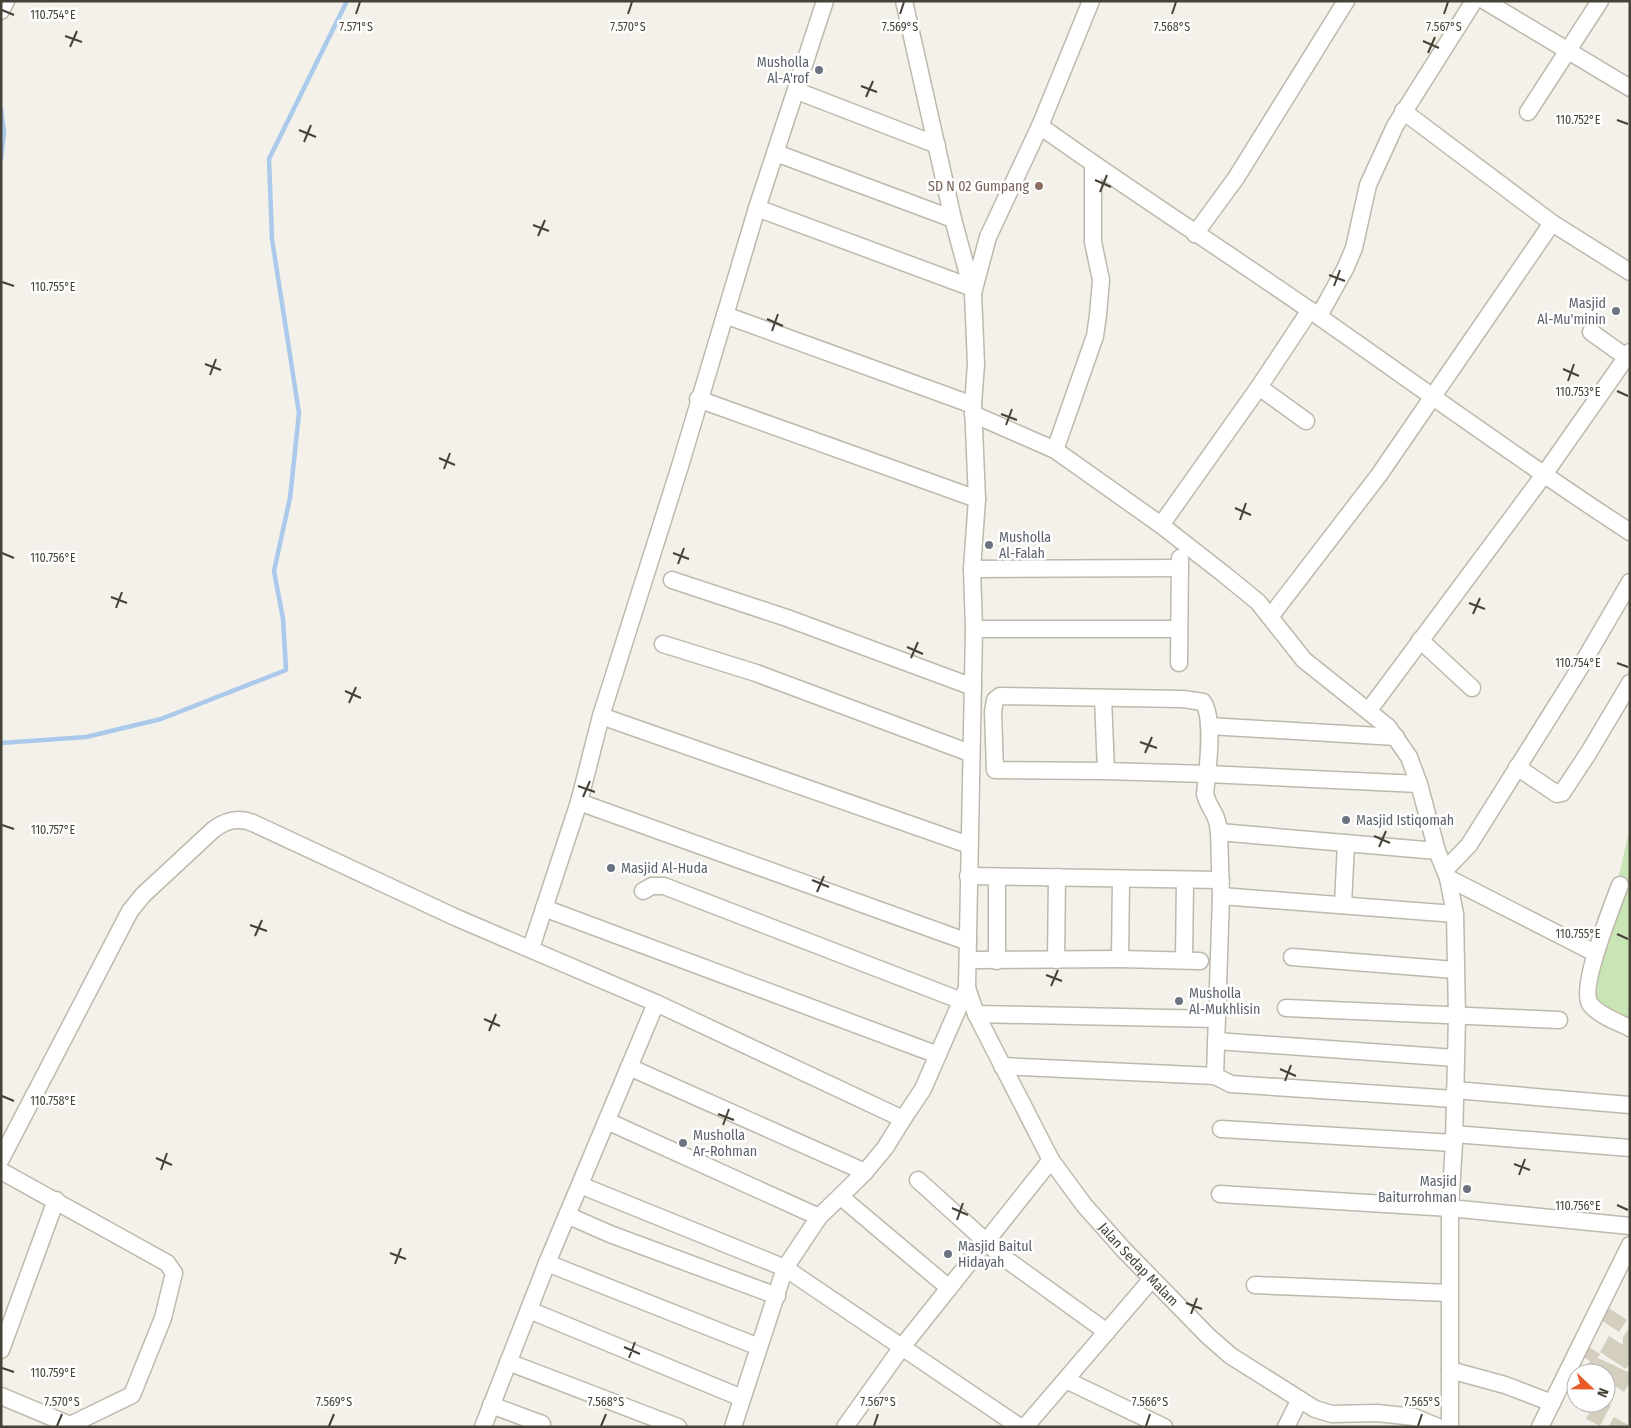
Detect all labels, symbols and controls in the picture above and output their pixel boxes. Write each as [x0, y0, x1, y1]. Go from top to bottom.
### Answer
text: 110.754°E [30, 8, 76, 22]
text: 7.571°S [339, 20, 373, 34]
text: 7.570°S [610, 20, 646, 34]
text: 7.569°S [882, 20, 918, 34]
text: 7.568°S [1154, 20, 1190, 34]
text: 7.567°S [1426, 20, 1462, 34]
place label: Musholla Al-A'rof [757, 54, 811, 87]
marker: Musholla Al-A'rof [813, 64, 825, 76]
text: 110.752°E [1556, 113, 1601, 127]
place label: SD N 02 Gumpang [928, 178, 1029, 195]
marker: SD N 02 Gumpang [1033, 180, 1045, 192]
text: 110.755°E [31, 280, 76, 294]
place label: Masjid Al-Mu'minin [1537, 295, 1606, 328]
marker: Masjid Al-Mu'minin [1610, 305, 1622, 317]
text: 110.753°E [1556, 385, 1601, 399]
place label: Musholla Al-Falah [999, 529, 1051, 562]
marker: Musholla Al-Falah [983, 539, 995, 551]
text: 110.756°E [30, 551, 76, 565]
text: 110.754°E [1555, 656, 1601, 670]
place label: Masjid Istiqomah [1356, 812, 1454, 829]
marker: Masjid Istiqomah [1340, 814, 1352, 826]
text: 110.757°E [31, 823, 75, 837]
place label: Masjid Al-Huda [621, 860, 708, 877]
marker: Masjid Al-Huda [605, 862, 617, 874]
text: 110.755°E [1556, 927, 1601, 941]
place label: Musholla Al-Mukhlisin [1189, 985, 1260, 1018]
marker: Musholla Al-Mukhlisin [1173, 995, 1185, 1007]
text: 110.758°E [30, 1094, 76, 1108]
place label: Musholla Ar-Rohman [693, 1127, 757, 1160]
marker: Musholla Ar-Rohman [677, 1137, 689, 1149]
place label: Masjid Baiturrohman [1378, 1173, 1457, 1206]
marker: Masjid Baiturrohman [1461, 1183, 1473, 1195]
text: 110.756°E [1555, 1199, 1601, 1213]
street label: Jalan Sedap Malam [1095, 1219, 1182, 1309]
place label: Masjid Baitul Hidayah [958, 1238, 1032, 1271]
marker: Masjid Baitul Hidayah [942, 1248, 954, 1260]
north arrow [1566, 1363, 1616, 1413]
text: 110.759°E [30, 1366, 76, 1380]
text: N [1593, 1386, 1612, 1400]
text: 7.570°S [44, 1395, 80, 1409]
text: 7.569°S [316, 1395, 352, 1409]
text: 7.568°S [588, 1395, 624, 1409]
text: 7.567°S [860, 1395, 896, 1409]
text: 7.566°S [1132, 1395, 1168, 1409]
text: 7.565°S [1404, 1395, 1440, 1409]

